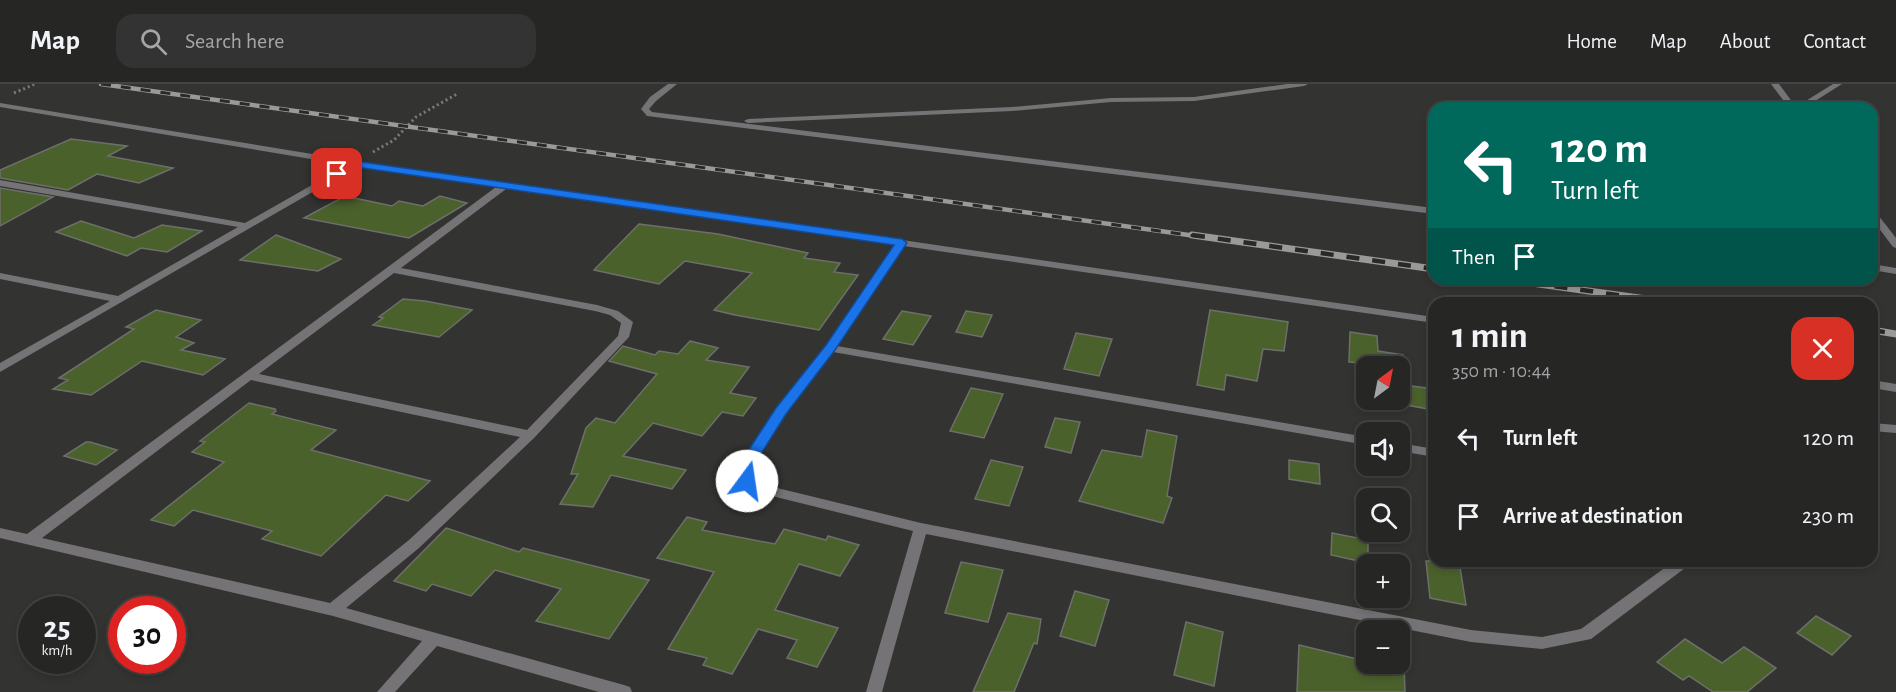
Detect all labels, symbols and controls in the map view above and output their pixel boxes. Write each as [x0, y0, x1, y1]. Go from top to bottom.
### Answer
search box [116, 14, 536, 68]
icon: search [137, 25, 170, 58]
text: Map [30, 27, 80, 55]
text: Search here [185, 30, 284, 52]
text: Home [1566, 31, 1617, 52]
text: Map [1650, 31, 1687, 52]
text: About [1720, 31, 1770, 52]
text: Contact [1803, 31, 1866, 52]
icon: left [1452, 126, 1530, 204]
text: 120 m [1551, 128, 1648, 170]
pin [311, 148, 362, 199]
icon: arrive [320, 157, 353, 190]
text: Turn left [1551, 177, 1639, 204]
icon: arrive [1508, 240, 1541, 273]
text: Then [1452, 246, 1496, 268]
button: close [1791, 317, 1854, 380]
text: 1 min [1452, 318, 1528, 354]
north arrow [1356, 356, 1410, 410]
map controls [1356, 356, 1410, 674]
text: 350 m · 10:44 [1452, 361, 1551, 381]
button: sound [1356, 422, 1410, 476]
icon: left [1452, 422, 1485, 455]
text: Turn left [1503, 427, 1577, 449]
text: 120 m [1804, 427, 1854, 449]
position arrow [715, 449, 779, 513]
button: search [1356, 488, 1410, 542]
icon: arrive [1452, 500, 1485, 533]
text: Arrive at destination [1503, 505, 1683, 527]
text: 230 m [1802, 505, 1854, 527]
button: + [1356, 554, 1410, 608]
speed limit sign: 30 [108, 596, 186, 674]
text: 25 [43, 613, 71, 643]
button: − [1356, 620, 1410, 674]
text: km/h [42, 643, 72, 658]

